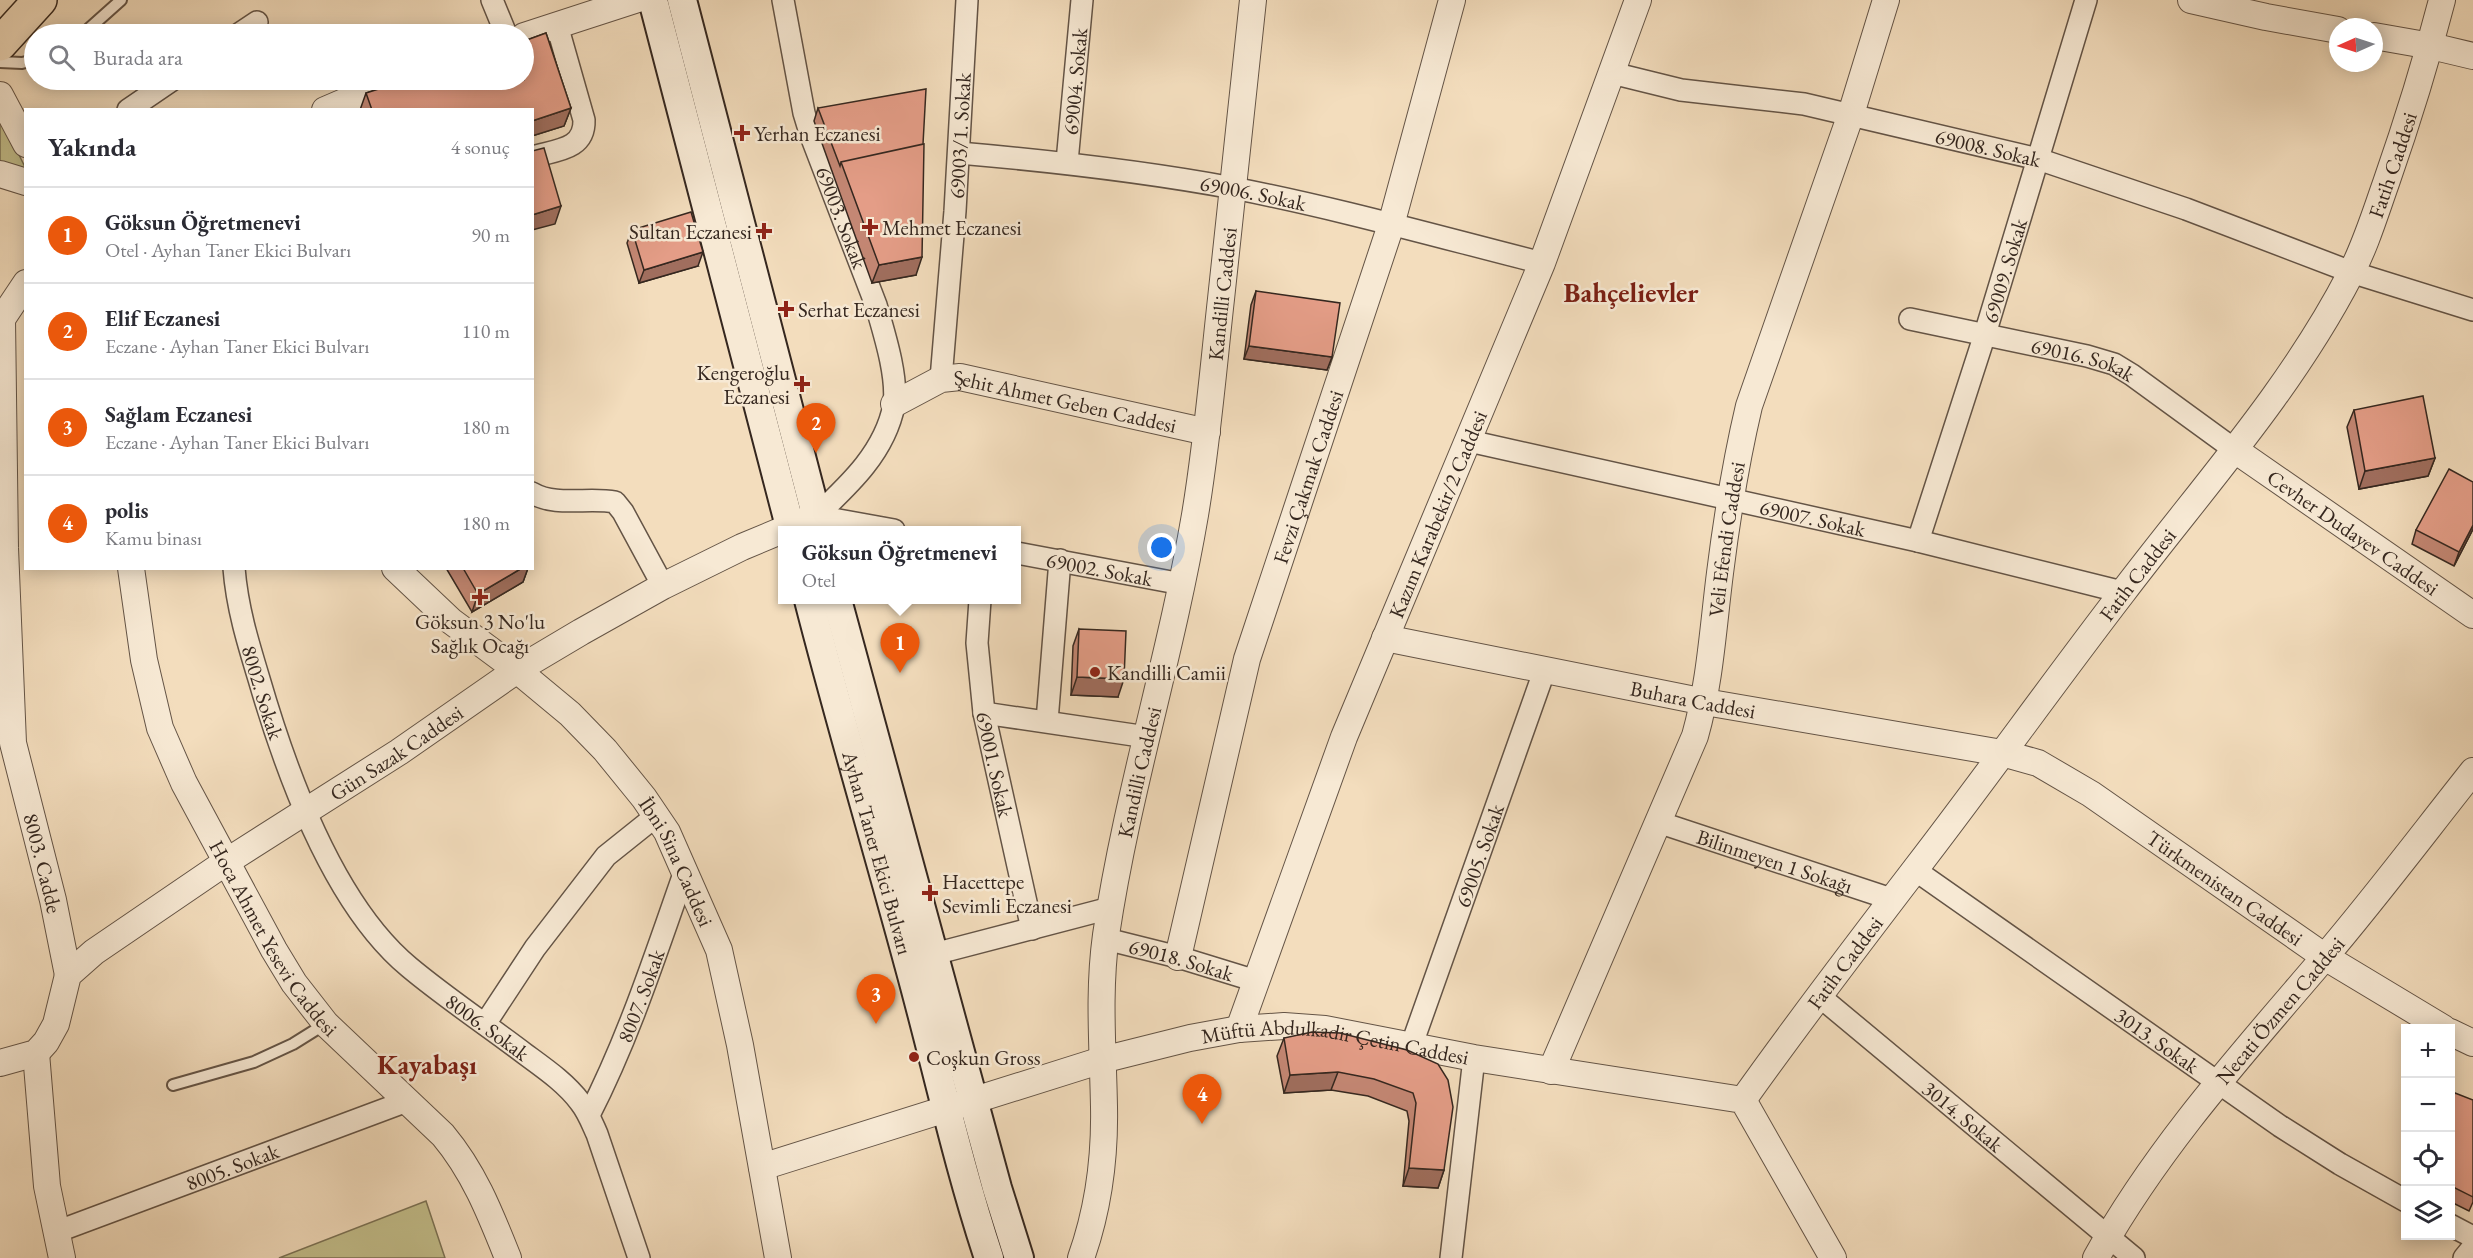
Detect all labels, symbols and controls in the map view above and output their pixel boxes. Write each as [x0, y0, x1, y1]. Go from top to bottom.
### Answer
north arrow [2329, 18, 2383, 72]
search box [24, 24, 534, 90]
street label: 69004. Sokak [1056, 25, 1093, 136]
icon: search [45, 41, 78, 74]
text: Burada ara [93, 43, 183, 72]
street label: 69003/1. Sokak [942, 71, 976, 199]
street label: Fatih Caddesi [2362, 108, 2422, 221]
place label: Yerhan Eczanesi [754, 120, 881, 147]
street label: 69008. Sokak [1933, 122, 2045, 173]
marker: Yerhan Eczanesi [735, 126, 749, 140]
text: Yakında [48, 130, 136, 164]
text: 4 sonuç [451, 134, 510, 160]
street label: 69003. Sokak [810, 162, 875, 273]
street label: 69006. Sokak [1198, 169, 1310, 217]
text: Göksun Öğretmenevi [105, 208, 301, 237]
place label: Mehmet Eczanesi [882, 214, 1022, 241]
street label: 69009. Sokak [1976, 214, 2033, 326]
place label: Sultan Eczanesi [629, 218, 752, 245]
marker: Mehmet Eczanesi [863, 220, 877, 234]
text: 1 [62, 222, 73, 248]
text: 90 m [471, 222, 510, 248]
marker: Sultan Eczanesi [757, 224, 771, 238]
street label: Kandilli Caddesi [1201, 226, 1242, 362]
text: Otel · Ayhan Taner Ekici Bulvarı [105, 237, 351, 263]
district label: Bahçelievler [1564, 275, 1699, 310]
place label: Serhat Eczanesi [798, 296, 920, 323]
marker: Serhat Eczanesi [779, 302, 793, 316]
text: Elif Eczanesi [105, 304, 220, 333]
text: 2 [62, 318, 73, 344]
text: 110 m [462, 318, 510, 344]
street label: 69016. Sokak [2029, 331, 2141, 388]
text: Eczane · Ayhan Taner Ekici Bulvarı [105, 333, 369, 359]
place label: Kengeroğlu Eczanesi [696, 359, 790, 410]
street label: Şehit Ahmet Geben Caddesi [952, 363, 1179, 438]
marker: Kengeroğlu Eczanesi [795, 377, 809, 391]
street label: Fevzi Çakmak Caddesi [1266, 386, 1349, 567]
text: Sağlam Eczanesi [105, 400, 252, 429]
pin: 2 [796, 404, 836, 453]
street label: Kazım Karabekir/2 Caddesi [1382, 406, 1493, 622]
text: 3 [62, 414, 73, 440]
text: 180 m [462, 414, 510, 440]
text: Eczane · Ayhan Taner Ekici Bulvarı [105, 429, 369, 455]
street label: Veli Efendi Caddesi [1702, 459, 1750, 618]
street label: Cevher Dudayev Caddesi [2262, 463, 2445, 601]
street label: 69007. Sokak [1757, 493, 1869, 543]
text: polis [105, 496, 149, 525]
text: 4 [62, 510, 73, 536]
text: 180 m [462, 510, 510, 536]
street label: Fatih Caddesi [2093, 522, 2181, 626]
text: Kamu binası [105, 525, 202, 551]
popup [778, 526, 1021, 604]
your location [1147, 533, 1176, 562]
text: Göksun Öğretmenevi [802, 538, 997, 567]
street label: 69002. Sokak [1044, 545, 1156, 592]
text: Otel [802, 567, 836, 593]
marker: Göksun 3 No'lu Sağlık Ocağı [471, 588, 489, 606]
place label: Göksun 3 No'lu Sağlık Ocağı [415, 608, 545, 659]
pin: 1 [880, 624, 920, 673]
street label: 8002. Sokak [236, 642, 291, 744]
place label: Kandilli Camii [1107, 659, 1226, 686]
marker: Kandilli Camii [1088, 665, 1102, 679]
street label: Buhara Caddesi [1628, 674, 1758, 724]
street label: Gün Sazak Caddesi [324, 698, 468, 806]
street label: Kandilli Caddesi [1110, 704, 1167, 840]
street label: 69001. Sokak [971, 709, 1020, 821]
street label: Ayhan Taner Ekici Bulvarı [837, 747, 919, 958]
street label: İbni Sina Caddesi [633, 791, 720, 930]
street label: 69005. Sokak [1448, 799, 1510, 911]
street label: 8003. Cadde [18, 810, 69, 915]
street label: Bilinmeyen 1 Sokağı [1694, 822, 1856, 899]
street label: Türkmenistan Caddesi [2142, 824, 2309, 951]
street label: Hoca Ahmet Yesevi Caddesi [204, 835, 344, 1042]
place label: Hacettepe Sevimli Eczanesi [942, 868, 1072, 919]
marker: Hacettepe Sevimli Eczanesi [923, 886, 937, 900]
street label: Fatih Caddesi [1800, 910, 1888, 1014]
street label: Necati Özmen Caddesi [2209, 931, 2350, 1090]
street label: 69018. Sokak [1126, 932, 1238, 987]
street label: 8007. Sokak [610, 944, 670, 1046]
pin: 3 [856, 974, 896, 1024]
street label: 8006. Sokak [441, 987, 536, 1067]
street label: 3013. Sokak [2110, 1001, 2206, 1080]
street label: Müftü Abdulkadir Çetin Caddesi [1199, 1012, 1471, 1070]
map controls [2401, 1024, 2455, 1240]
button: + [2401, 1024, 2455, 1078]
place label: Coşkun Gross [926, 1044, 1041, 1071]
district label: Kayabaşı [377, 1047, 477, 1082]
marker: Coşkun Gross [907, 1050, 921, 1064]
pin: 4 [1182, 1074, 1222, 1124]
street label: 3014. Sokak [1917, 1074, 2010, 1158]
button: − [2401, 1078, 2455, 1132]
button: locate [2401, 1132, 2455, 1186]
street label: 8005. Sokak [182, 1136, 284, 1196]
button: layers [2401, 1186, 2455, 1240]

